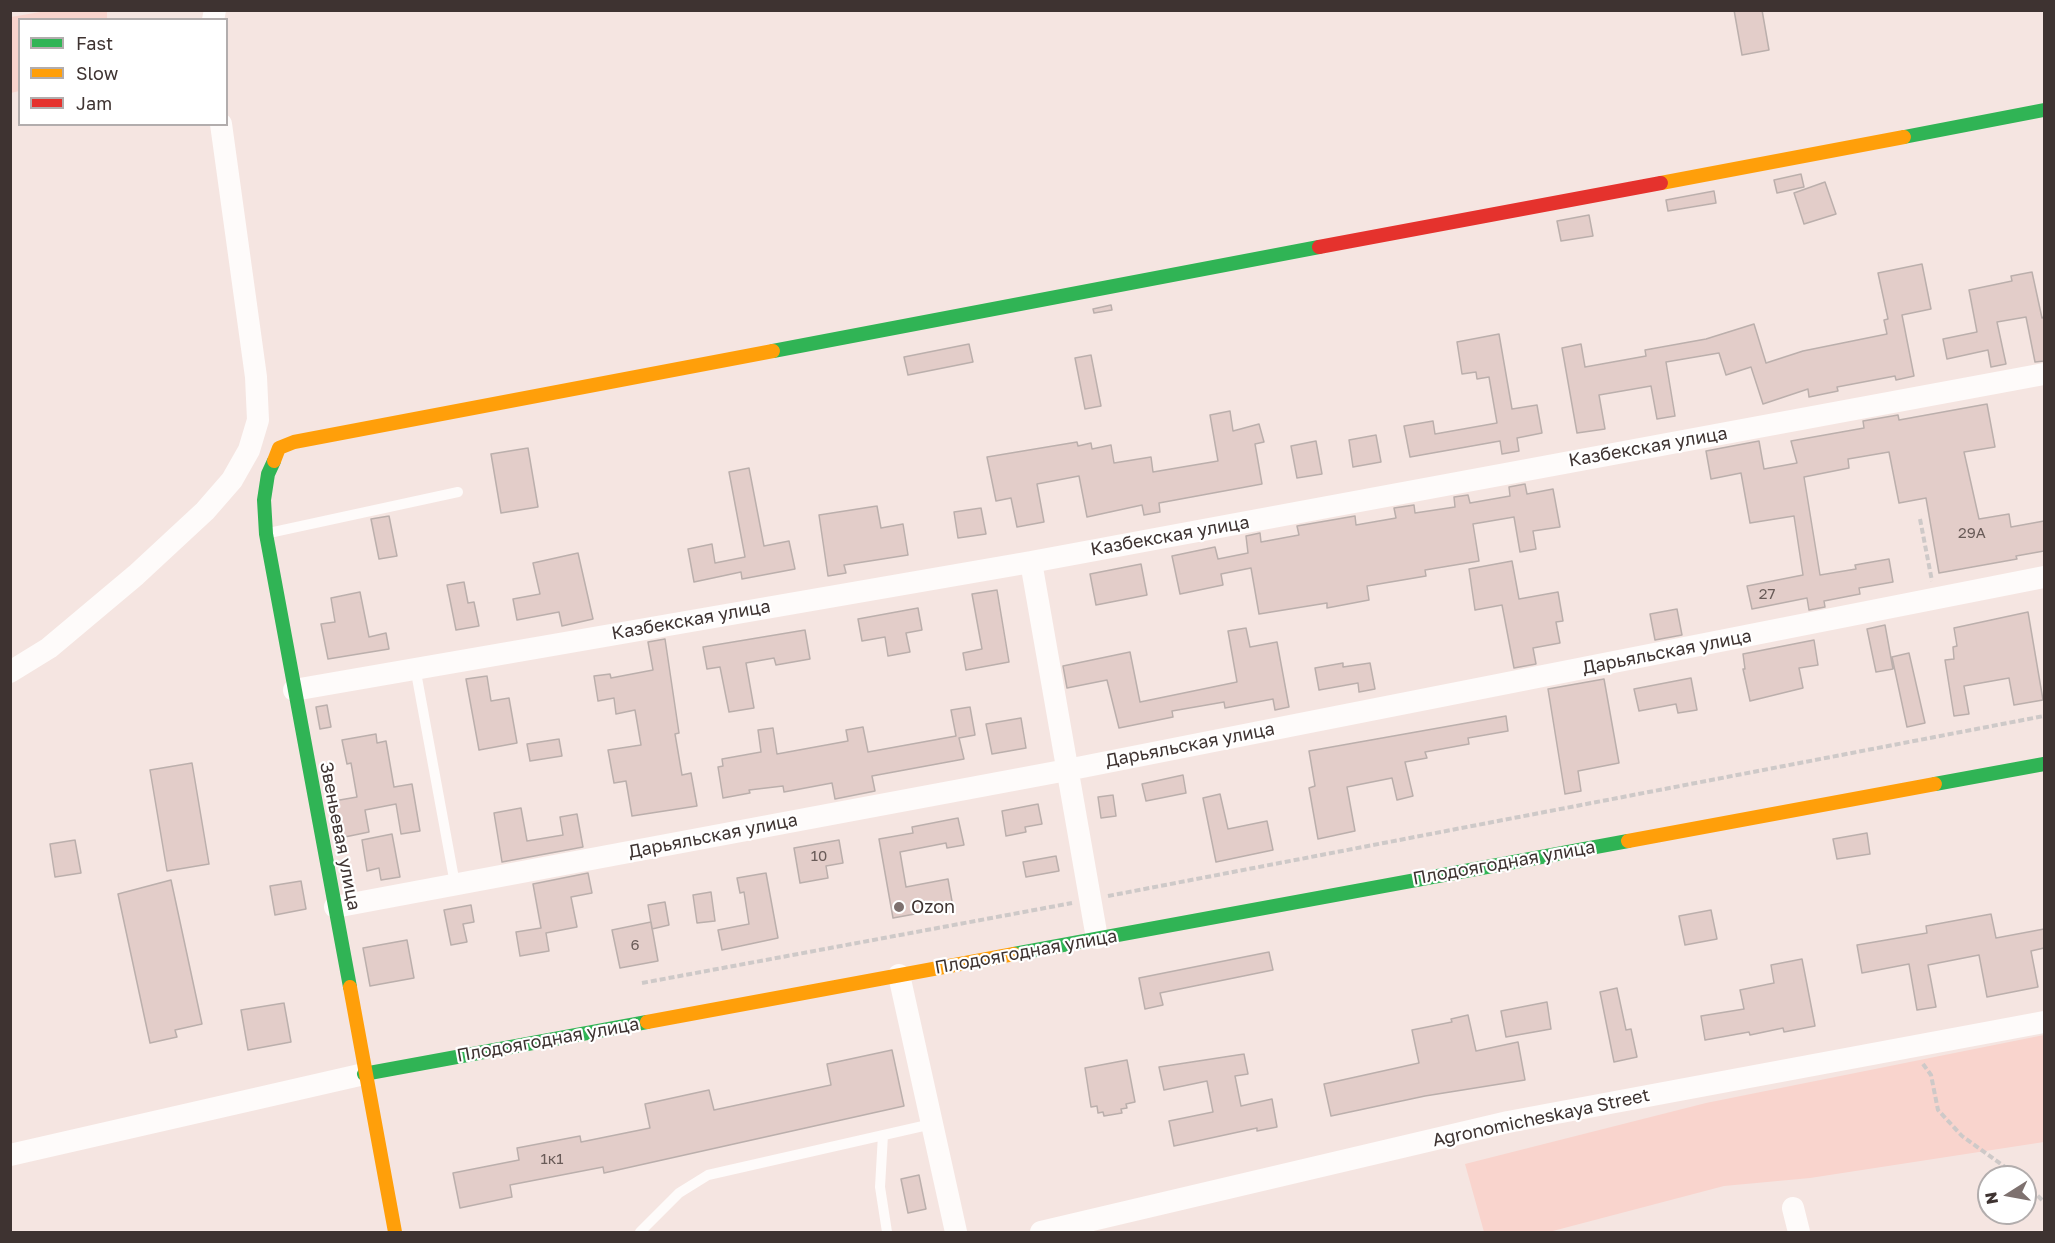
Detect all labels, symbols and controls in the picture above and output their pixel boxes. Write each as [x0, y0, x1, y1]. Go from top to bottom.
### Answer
legend [18, 18, 228, 126]
text: Fast [76, 32, 113, 54]
text: Slow [76, 62, 118, 84]
text: Jam [76, 92, 112, 114]
street label: Казбекская улица [1567, 422, 1729, 472]
street label: Казбекская улица [1089, 511, 1251, 561]
house number: 29А [1958, 524, 1986, 542]
house number: 27 [1759, 585, 1775, 603]
street label: Казбекская улица [610, 595, 772, 645]
street label: Дарьяльская улица [1581, 625, 1753, 679]
street label: Дарьяльская улица [1104, 718, 1276, 772]
street label: Звеньевая улица [315, 760, 365, 912]
street label: Дарьяльская улица [627, 809, 799, 863]
street label: Плодоягодная улица [1411, 836, 1597, 890]
house number: 10 [811, 847, 827, 865]
place label: Ozon [911, 896, 955, 918]
marker: Ozon [892, 900, 906, 914]
street label: Плодоягодная улица [933, 925, 1119, 979]
house number: 6 [630, 936, 640, 954]
street label: Плодоягодная улица [455, 1013, 641, 1067]
street label: Agronomicheskaya Street [1430, 1084, 1652, 1152]
house number: 1к1 [540, 1150, 564, 1168]
north arrow [1977, 1165, 2037, 1225]
text: N [1980, 1190, 2002, 1206]

